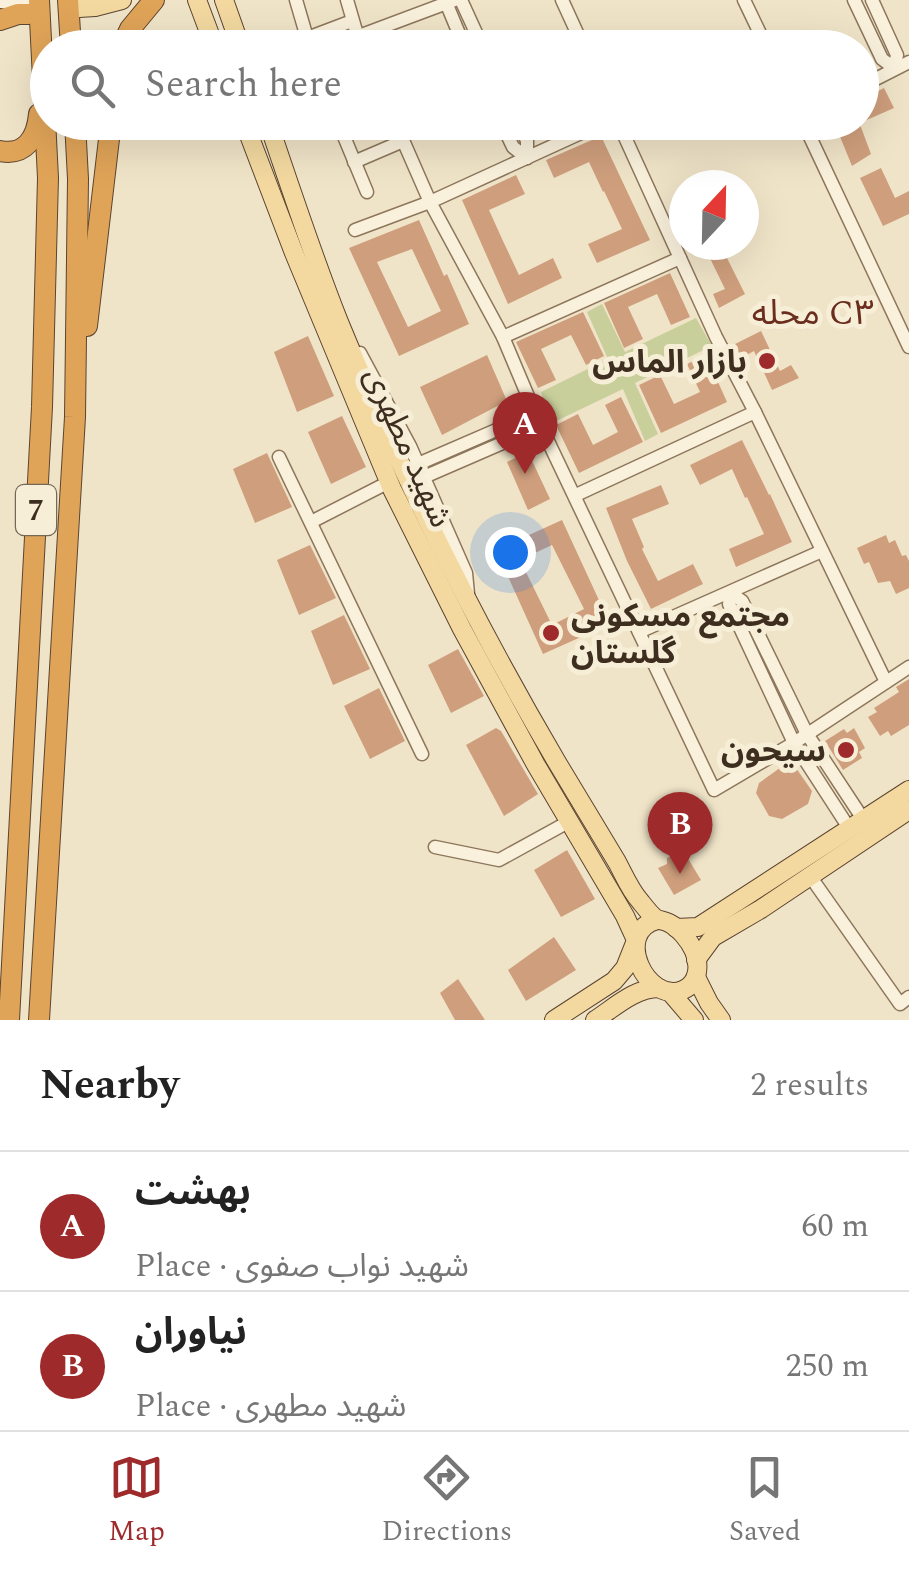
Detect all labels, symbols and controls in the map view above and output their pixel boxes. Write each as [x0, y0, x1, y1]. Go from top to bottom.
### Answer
search box [30, 30, 879, 140]
text: Search here [145, 56, 342, 114]
icon: search [65, 58, 120, 113]
north arrow [669, 170, 759, 260]
district label: محله C۳ [752, 287, 874, 340]
place label: بازار الماس [592, 338, 747, 387]
marker: بازار الماس [756, 350, 778, 372]
street label: شهید مطهری [350, 360, 465, 536]
pin: A [492, 392, 558, 474]
road number: 7 [16, 485, 56, 535]
your location [485, 527, 536, 578]
place label: مجتمع مسکونی گلستان [571, 592, 790, 678]
marker: مجتمع مسکونی گلستان [540, 622, 562, 644]
place label: سیحون [721, 727, 826, 776]
marker: سیحون [835, 739, 857, 761]
pin: B [648, 792, 712, 874]
text: Nearby [40, 1054, 179, 1117]
text: 2 results [750, 1061, 869, 1110]
text: بهشت [135, 1164, 251, 1222]
text: A [60, 1202, 85, 1251]
text: 60 m [801, 1202, 869, 1251]
text: Place · شهید نواب صفوی [135, 1242, 469, 1291]
text: نیاوران [135, 1304, 247, 1362]
text: B [61, 1342, 84, 1391]
text: 250 m [785, 1342, 869, 1391]
text: Place · شهید مطهری [135, 1382, 406, 1431]
tab: Map [108, 1450, 165, 1553]
tab: Directions [381, 1450, 512, 1553]
tab: Saved [729, 1450, 801, 1553]

